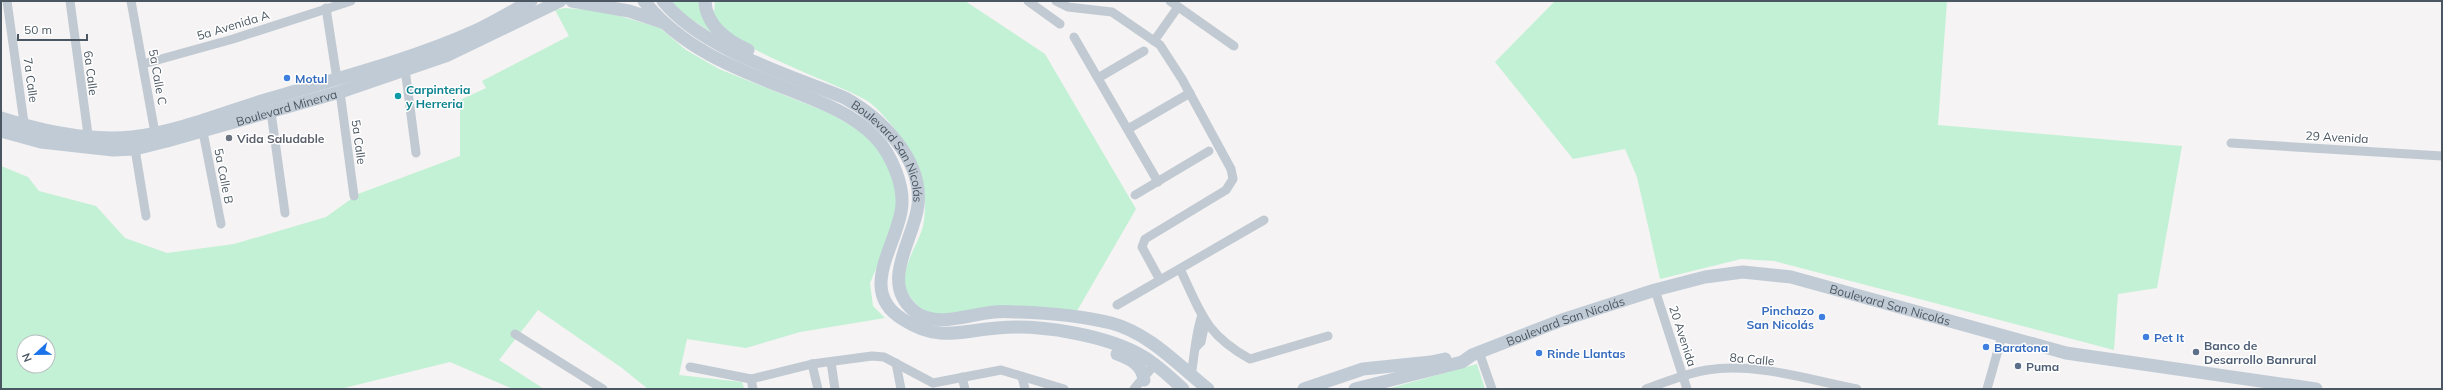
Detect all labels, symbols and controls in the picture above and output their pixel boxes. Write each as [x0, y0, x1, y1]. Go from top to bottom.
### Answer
street label: 5a Avenida A [195, 7, 271, 43]
scale bar [18, 16, 87, 42]
text: 50 m [24, 22, 52, 37]
street label: 5a Calle C [146, 48, 170, 106]
street label: 6a Calle [81, 50, 101, 96]
street label: 7a Calle [20, 57, 42, 103]
place label: Motul [295, 71, 327, 86]
marker: Motul [282, 73, 292, 83]
place label: Carpinteria y Herreria [405, 82, 470, 111]
street label: Boulevard Minerva [234, 86, 339, 129]
marker: Carpinteria y Herreria [393, 91, 403, 101]
street label: Boulevard San Nicolás [849, 96, 926, 203]
street label: 5a Calle [348, 119, 370, 165]
street label: 29 Avenida [2305, 128, 2369, 146]
place label: Vida Saludable [236, 131, 325, 146]
marker: Vida Saludable [224, 133, 234, 143]
street label: 5a Calle B [211, 147, 237, 205]
street label: Boulevard San Nicolás [1828, 281, 1952, 328]
street label: Boulevard San Nicolás [1504, 293, 1626, 349]
place label: Pinchazo San Nicolás [1746, 303, 1814, 332]
street label: 20 Avenida [1666, 304, 1700, 368]
marker: Pinchazo San Nicolás [1817, 312, 1827, 322]
place label: Pet It [2154, 330, 2184, 345]
marker: Pet It [2141, 332, 2151, 342]
north arrow [16, 334, 56, 374]
place label: Banco de Desarrollo Banrural [2204, 338, 2316, 367]
place label: Baratona [1994, 340, 2048, 355]
marker: Baratona [1981, 342, 1991, 352]
place label: Rinde Llantas [1547, 346, 1626, 361]
marker: Banco de Desarrollo Banrural [2191, 347, 2201, 357]
marker: Rinde Llantas [1534, 348, 1544, 358]
street label: 8a Calle [1729, 350, 1775, 368]
text: N [19, 351, 35, 364]
place label: Puma [2026, 359, 2059, 374]
marker: Puma [2013, 361, 2023, 371]

